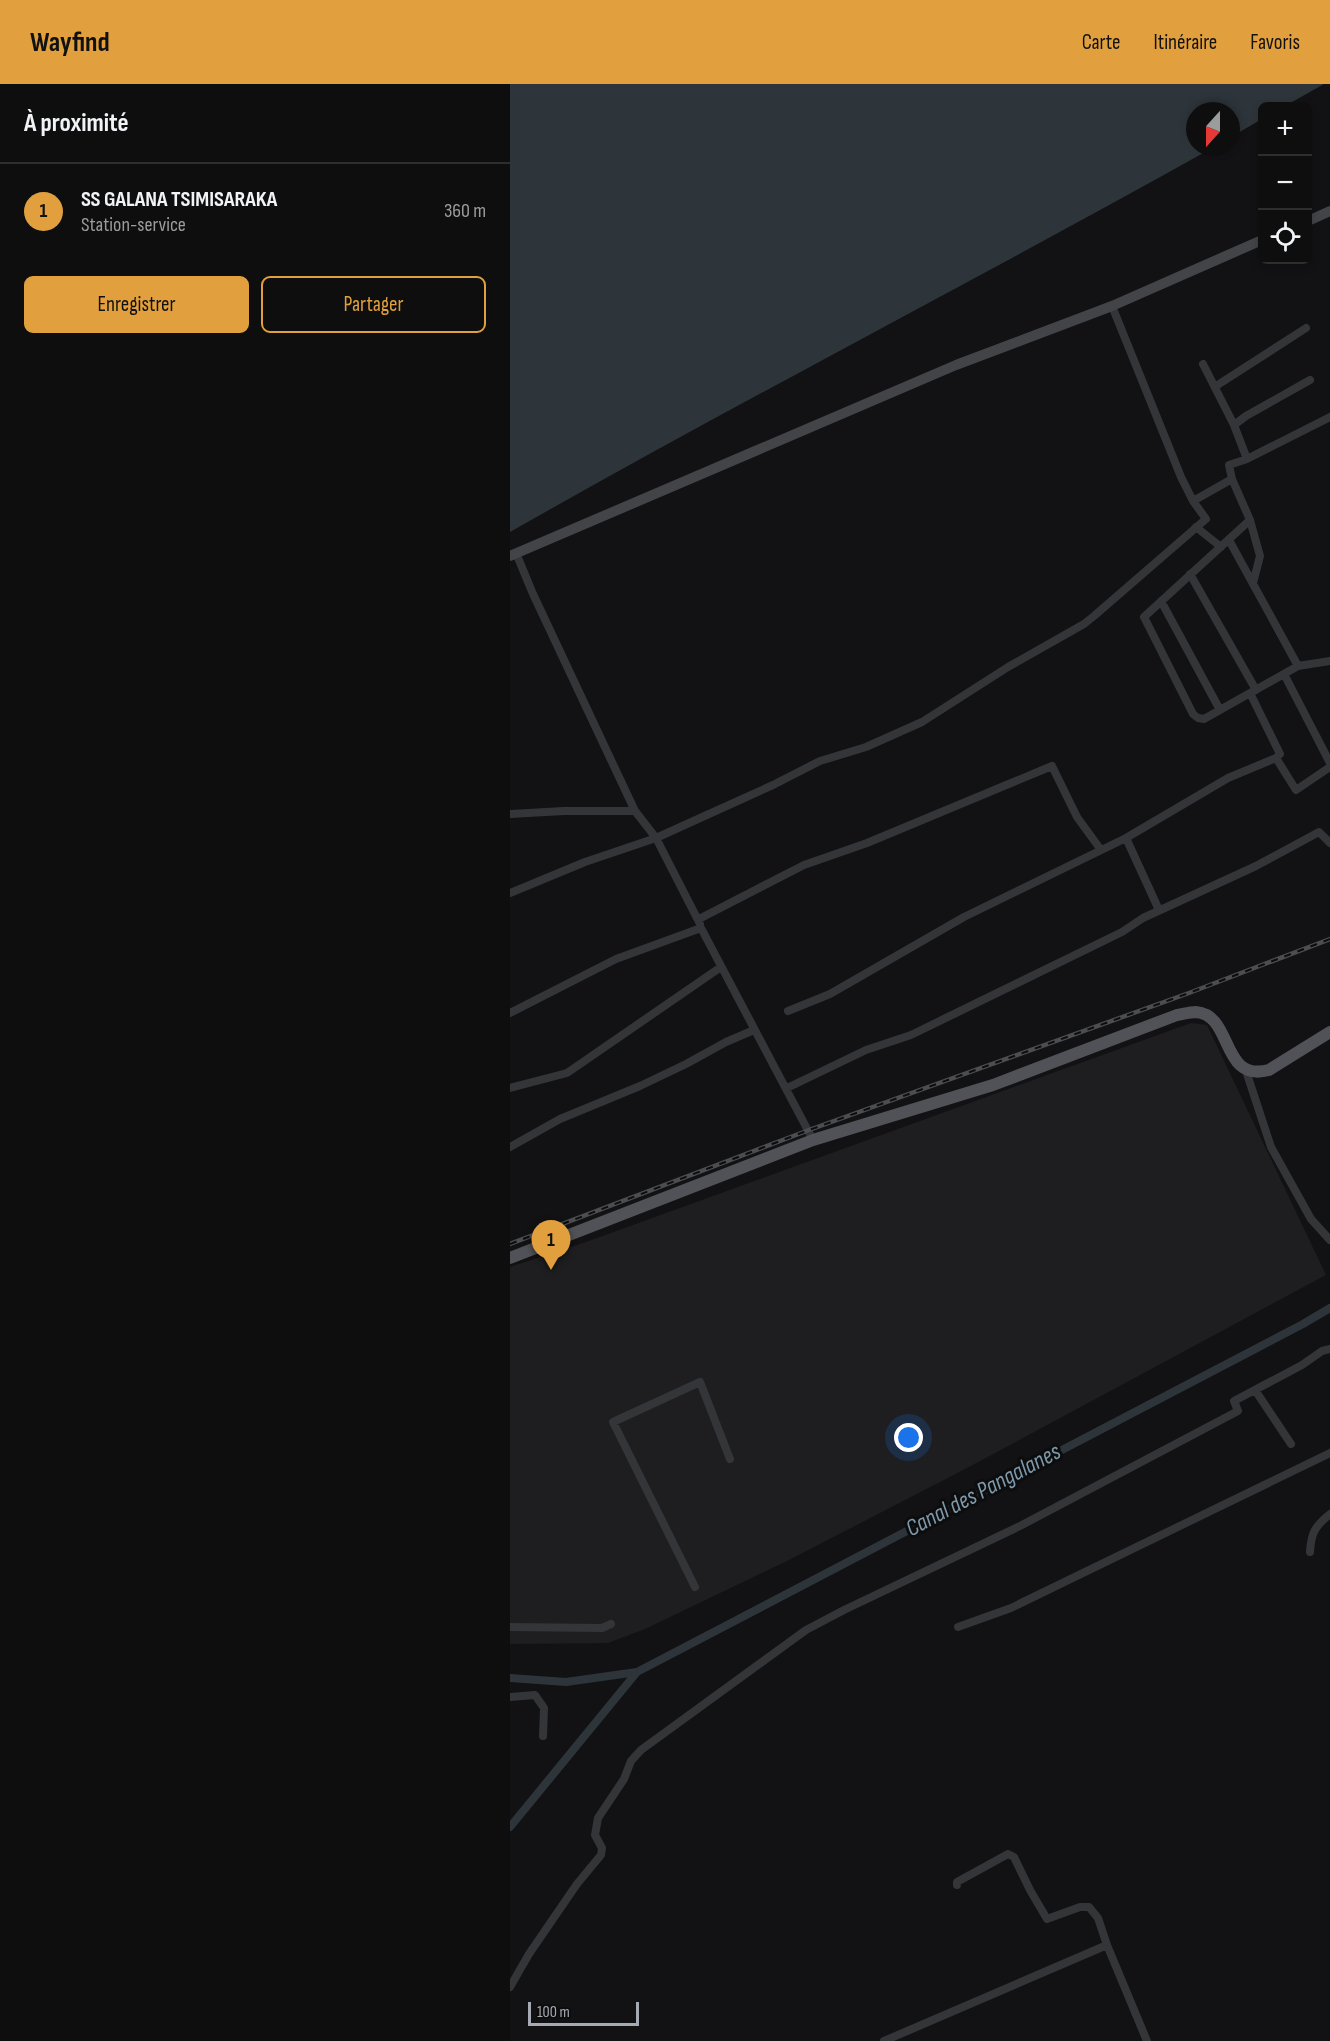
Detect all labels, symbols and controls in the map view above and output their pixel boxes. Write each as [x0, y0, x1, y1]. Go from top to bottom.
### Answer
text: Wayfind [30, 26, 110, 59]
text: Carte [1082, 30, 1121, 55]
text: Itinéraire [1154, 30, 1217, 55]
text: Favoris [1250, 30, 1300, 55]
north arrow [1186, 102, 1240, 156]
map controls [1258, 102, 1312, 264]
button: + [1258, 102, 1312, 156]
text: À proximité [24, 108, 129, 139]
button: − [1258, 156, 1312, 210]
text: SS GALANA TSIMISARAKA [81, 186, 277, 213]
text: 1 [40, 199, 47, 223]
text: 360 m [444, 199, 486, 223]
button: locate [1258, 210, 1312, 264]
text: Station-service [81, 213, 186, 237]
button: Enregistrer [24, 276, 249, 333]
button: Partager [261, 276, 486, 333]
pin: 1 [532, 1220, 570, 1270]
your location [894, 1423, 923, 1452]
water label: Canal des Pangalanes [901, 1437, 1066, 1543]
scale bar [528, 1999, 639, 2026]
text: 100 m [537, 2003, 570, 2022]

